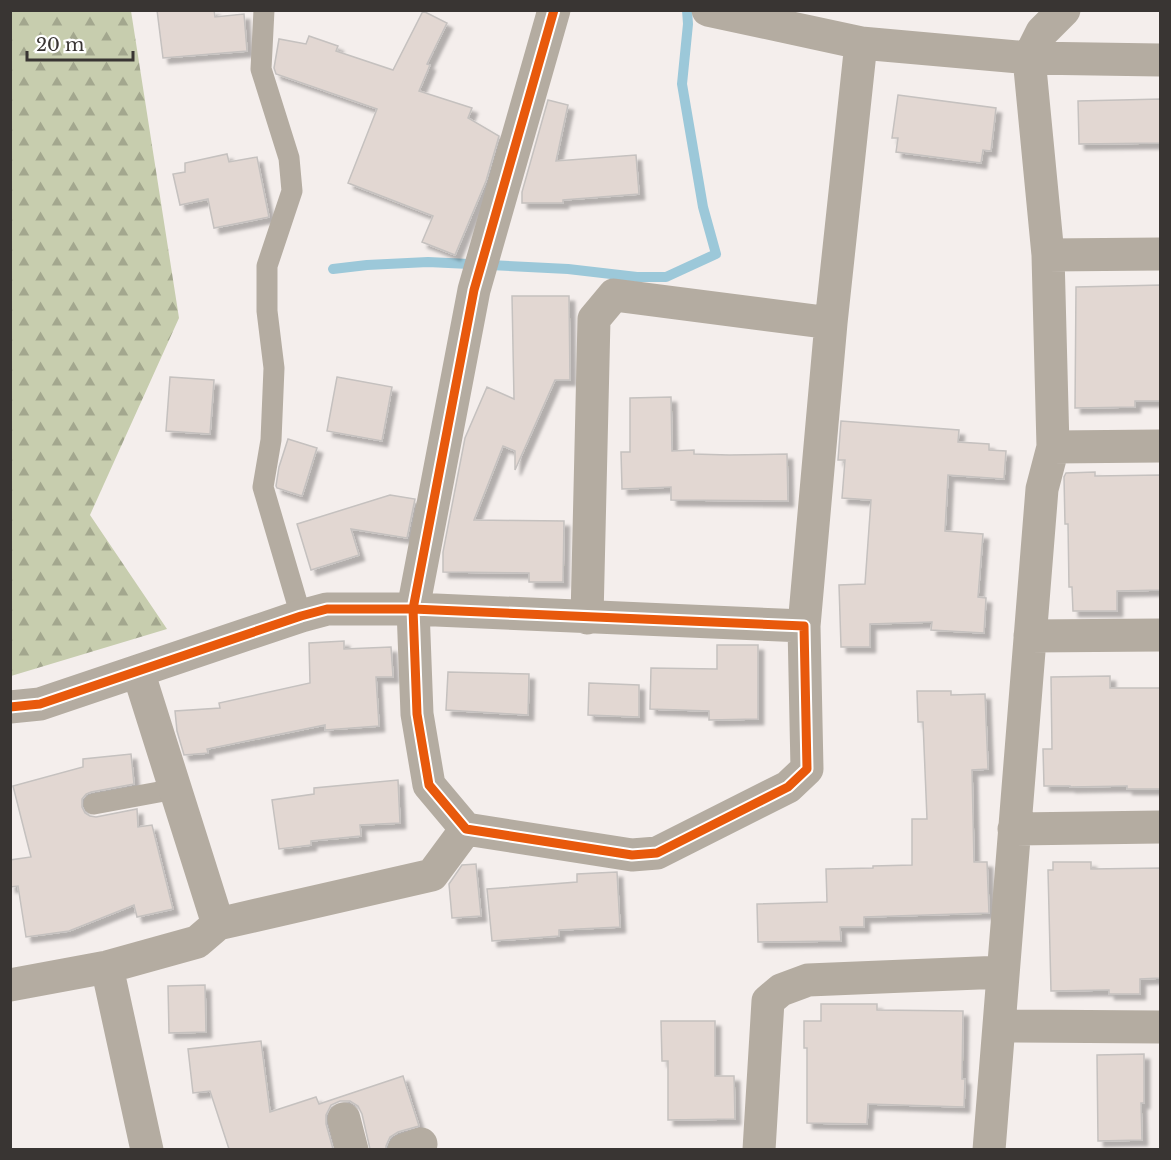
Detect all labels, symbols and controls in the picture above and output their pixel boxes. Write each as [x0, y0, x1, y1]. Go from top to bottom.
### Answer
scale bar [27, 24, 134, 62]
text: 20 m [36, 34, 84, 56]

